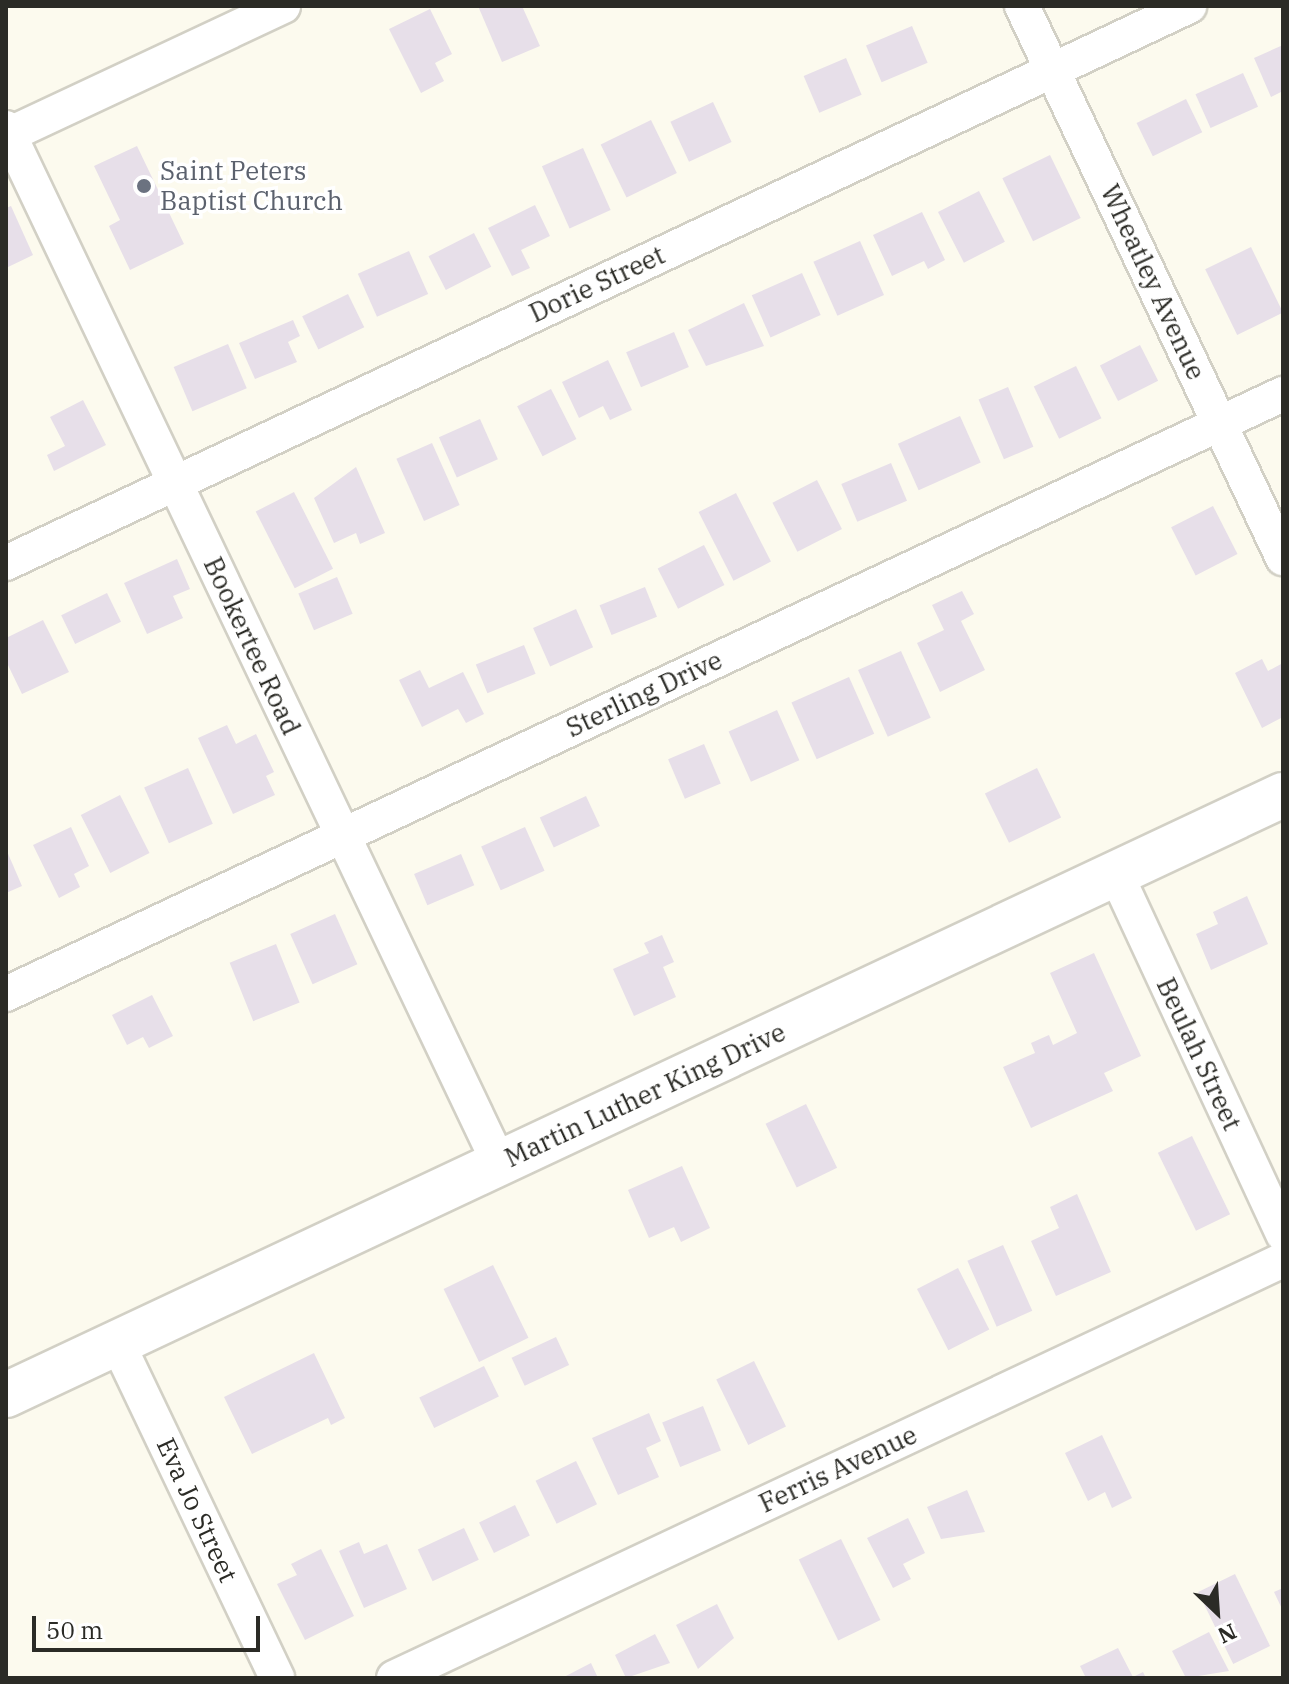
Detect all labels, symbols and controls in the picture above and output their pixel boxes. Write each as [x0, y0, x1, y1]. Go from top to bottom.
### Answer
place label: Saint Peters Baptist Church [160, 155, 343, 216]
marker: Saint Peters Baptist Church [135, 177, 153, 195]
street label: Wheatley Avenue [1094, 180, 1212, 384]
street label: Dorie Street [524, 239, 670, 329]
street label: Bookertee Road [197, 552, 307, 740]
street label: Sterling Drive [561, 644, 727, 744]
street label: Beulah Street [1150, 973, 1248, 1135]
street label: Martin Luther King Drive [500, 1016, 790, 1174]
street label: Ferris Avenue [754, 1419, 922, 1519]
street label: Eva Jo Street [150, 1433, 244, 1587]
north arrow [1177, 1572, 1257, 1652]
scale bar [36, 1600, 264, 1650]
text: 50 m [46, 1614, 103, 1646]
text: N [1213, 1617, 1241, 1651]

